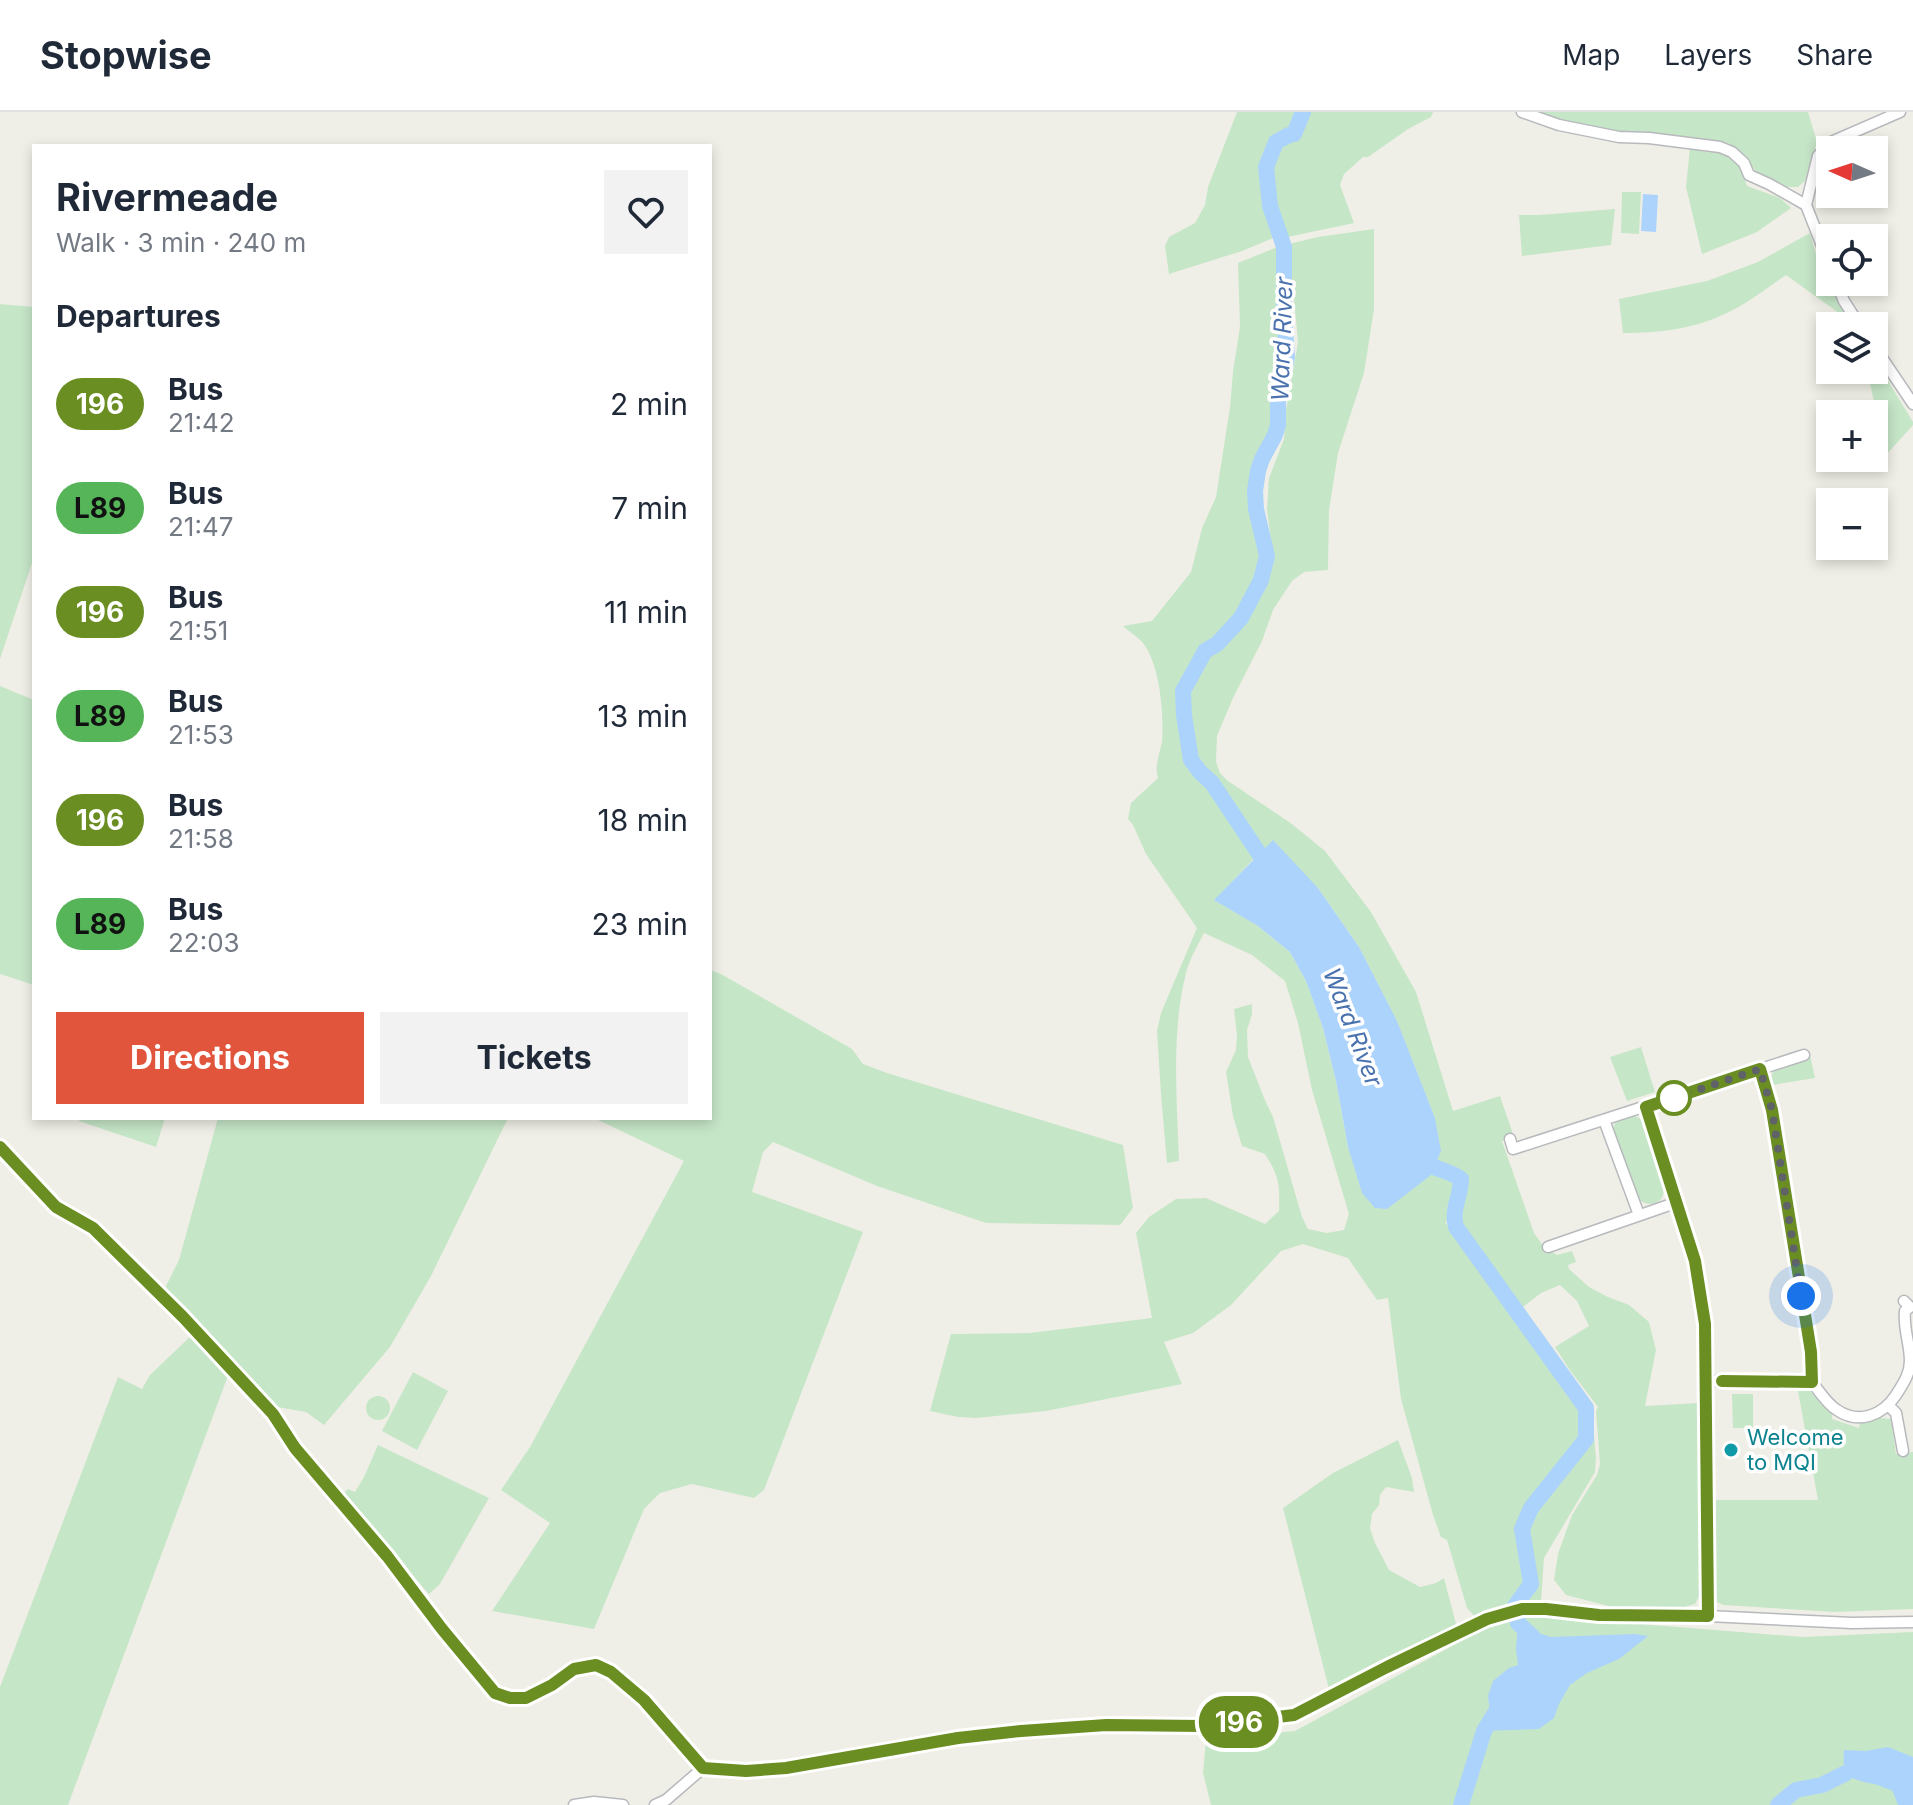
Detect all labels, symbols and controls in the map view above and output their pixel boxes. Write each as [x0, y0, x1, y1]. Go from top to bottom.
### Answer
text: Stopwise [40, 32, 212, 78]
text: Map [1562, 38, 1620, 72]
text: Layers [1664, 38, 1752, 72]
text: Share [1796, 38, 1873, 72]
north arrow [1816, 136, 1888, 208]
map controls [1816, 136, 1888, 560]
button: heart [604, 170, 688, 254]
text: Rivermeade [56, 174, 278, 220]
button: locate [1816, 224, 1888, 296]
text: Walk · 3 min · 240 m [56, 227, 306, 258]
water label: Ward River [1265, 275, 1299, 402]
text: Departures [56, 298, 221, 334]
button: layers [1816, 312, 1888, 384]
text: Bus [168, 371, 223, 407]
text: 2 min [610, 386, 688, 422]
text: 196 [76, 387, 124, 421]
button: + [1816, 400, 1888, 472]
text: 21:42 [168, 407, 235, 438]
text: Bus [168, 475, 223, 511]
button: − [1816, 488, 1888, 560]
text: 7 min [611, 490, 688, 526]
text: L89 [74, 491, 126, 525]
text: 21:47 [168, 511, 233, 542]
text: Bus [168, 579, 223, 615]
text: 11 min [604, 594, 688, 630]
text: 196 [76, 595, 124, 629]
text: 21:51 [168, 615, 228, 646]
text: Bus [168, 683, 223, 719]
text: 13 min [598, 698, 688, 734]
text: L89 [74, 699, 126, 733]
text: 21:53 [168, 719, 234, 750]
text: Bus [168, 787, 223, 823]
text: 18 min [598, 802, 688, 838]
text: 196 [76, 803, 124, 837]
text: 21:58 [168, 823, 234, 854]
text: Bus [168, 891, 223, 927]
text: 23 min [591, 906, 688, 942]
text: L89 [74, 907, 126, 941]
text: 22:03 [168, 927, 240, 958]
water label: Ward River [1317, 964, 1389, 1091]
button: Directions [56, 1012, 364, 1104]
button: Tickets [380, 1012, 688, 1104]
unlabelled marker [1657, 1081, 1691, 1115]
your location [1781, 1276, 1821, 1316]
place label: Welcome to MQI [1747, 1424, 1844, 1475]
marker: Welcome to MQI [1722, 1441, 1740, 1459]
line badge: 196 [1193, 1696, 1285, 1748]
text: 196 [1215, 1705, 1263, 1739]

